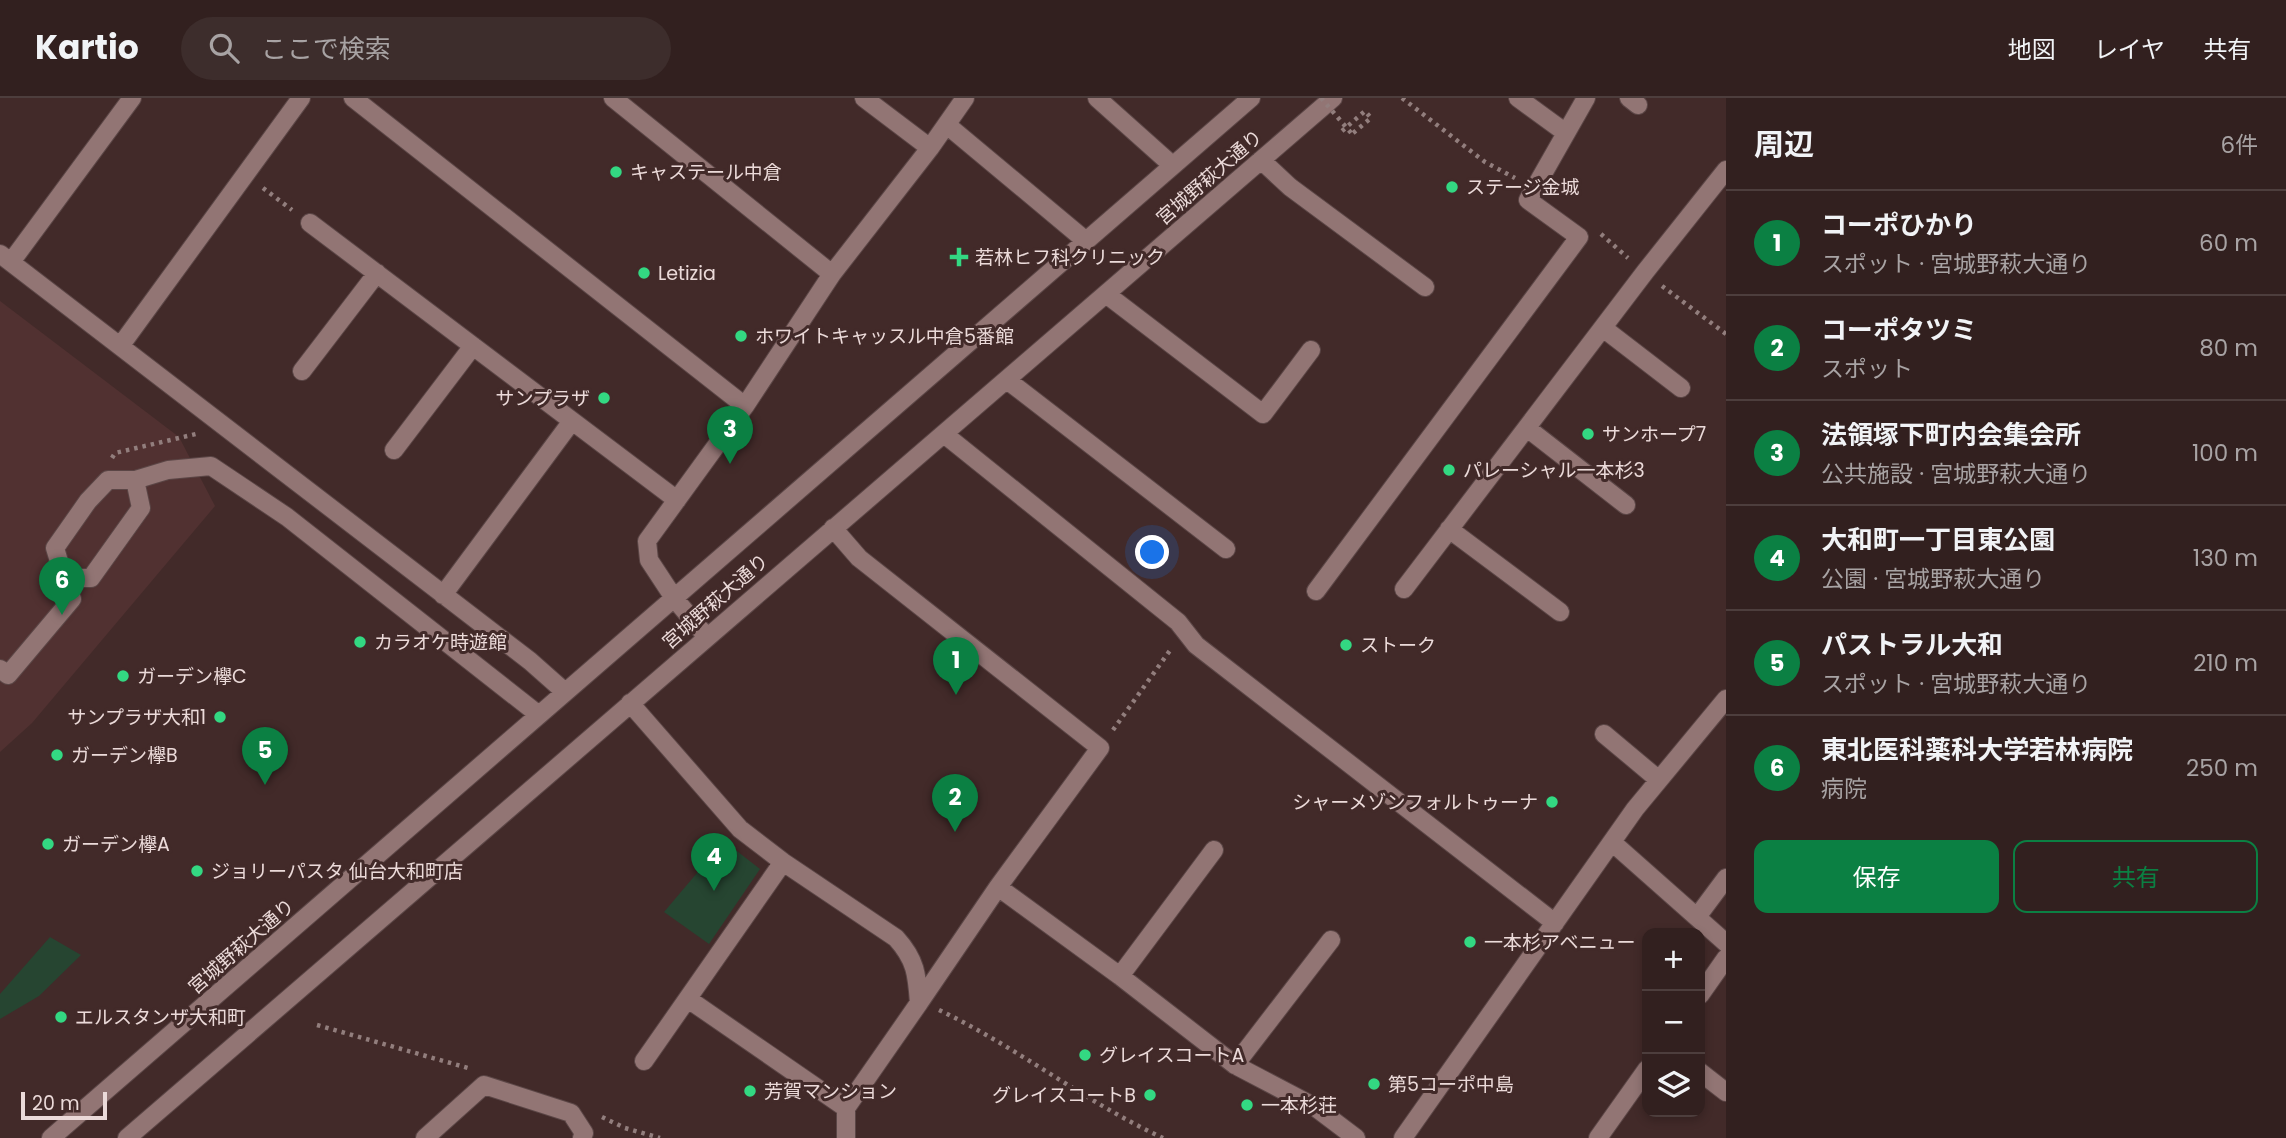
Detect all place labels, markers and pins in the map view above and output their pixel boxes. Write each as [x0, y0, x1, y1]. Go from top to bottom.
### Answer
place label: キャステール中倉 [630, 159, 782, 186]
marker: キャステール中倉 [608, 164, 624, 180]
place label: ステージ金城 [1466, 174, 1580, 201]
marker: ステージ金城 [1444, 179, 1460, 195]
place label: 若林ヒフ科クリニック [975, 244, 1165, 271]
marker: 若林ヒフ科クリニック [949, 247, 969, 267]
place label: Letizia [658, 260, 716, 287]
marker: Letizia [636, 265, 652, 281]
place label: ホワイトキャッスル中倉5番館 [755, 323, 1014, 350]
marker: ホワイトキャッスル中倉5番館 [733, 328, 749, 344]
place label: サンプラザ [496, 385, 590, 412]
marker: サンプラザ [596, 390, 612, 406]
pin: 3 [707, 406, 753, 464]
place label: サンホープ7 [1602, 421, 1706, 448]
marker: サンホープ7 [1580, 426, 1596, 442]
place label: パレーシャル一本杉3 [1463, 457, 1645, 484]
marker: パレーシャル一本杉3 [1441, 462, 1457, 478]
pin: 6 [39, 557, 85, 615]
place label: カラオケ時遊館 [374, 629, 507, 656]
place label: ストーク [1360, 632, 1436, 659]
marker: カラオケ時遊館 [352, 634, 368, 650]
pin: 1 [933, 637, 979, 695]
marker: ストーク [1338, 637, 1354, 653]
place label: ガーデン欅C [137, 663, 247, 690]
marker: ガーデン欅C [115, 668, 131, 684]
place label: サンプラザ大和1 [67, 704, 206, 731]
marker: サンプラザ大和1 [212, 709, 228, 725]
pin: 5 [242, 727, 288, 785]
place label: ガーデン欅B [71, 742, 178, 769]
marker: ガーデン欅B [49, 747, 65, 763]
pin: 2 [932, 774, 978, 832]
place label: シャーメゾンフォルトゥーナ [1292, 789, 1538, 816]
marker: シャーメゾンフォルトゥーナ [1544, 794, 1560, 810]
place label: ガーデン欅A [62, 831, 170, 858]
pin: 4 [691, 833, 737, 891]
marker: ガーデン欅A [40, 836, 56, 852]
place label: ジョリーパスタ 仙台大和町店 [211, 858, 463, 885]
marker: ジョリーパスタ 仙台大和町店 [189, 863, 205, 879]
place label: 一本杉アベニュー [1484, 929, 1636, 956]
marker: 一本杉アベニュー [1462, 934, 1478, 950]
place label: エルスタンザ大和町 [75, 1004, 246, 1031]
marker: エルスタンザ大和町 [53, 1009, 69, 1025]
place label: グレイスコートA [1099, 1042, 1244, 1069]
marker: グレイスコートA [1077, 1047, 1093, 1063]
place label: 第5コーポ中島 [1388, 1071, 1514, 1098]
marker: 第5コーポ中島 [1366, 1076, 1382, 1092]
place label: 芳賀マンション [764, 1078, 897, 1105]
place label: グレイスコートB [992, 1082, 1136, 1109]
marker: 芳賀マンション [742, 1083, 758, 1099]
marker: グレイスコートB [1142, 1087, 1158, 1103]
place label: 一本杉荘 [1261, 1092, 1337, 1119]
marker: 一本杉荘 [1239, 1097, 1255, 1113]

